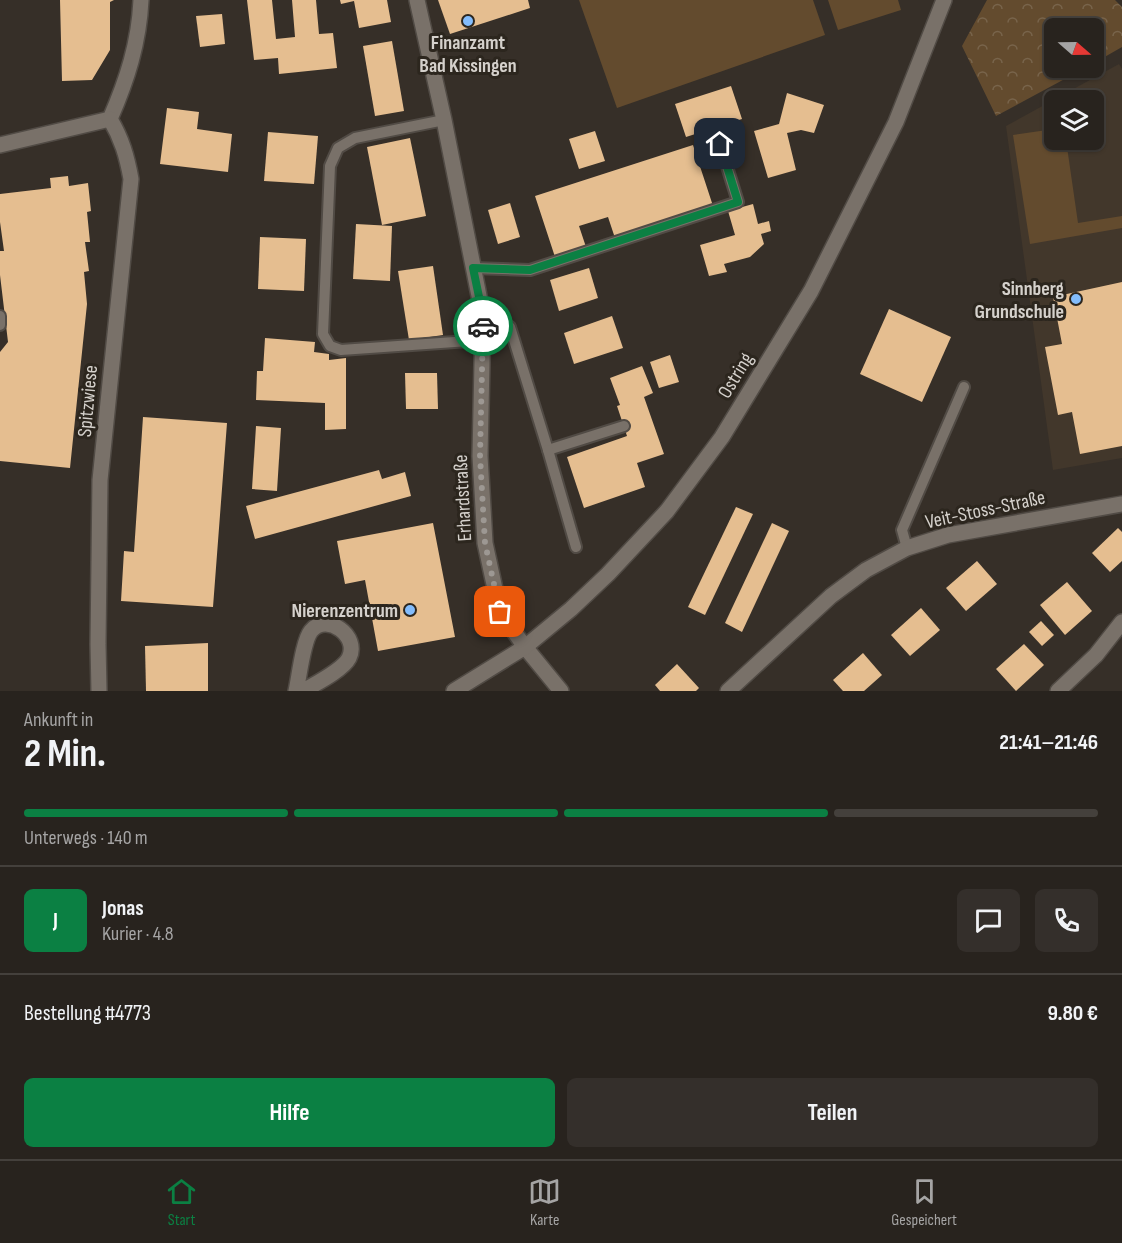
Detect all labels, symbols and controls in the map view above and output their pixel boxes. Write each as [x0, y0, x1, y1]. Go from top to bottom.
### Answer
marker: Finanzamt Bad Kissingen [461, 14, 475, 28]
north arrow [1044, 18, 1104, 78]
map controls [1044, 18, 1104, 150]
place label: Finanzamt Bad Kissingen [419, 31, 517, 78]
button: layers [1044, 90, 1104, 150]
pin [694, 118, 745, 169]
icon: home [703, 127, 736, 160]
place label: Sinnberg Grundschule [975, 277, 1065, 324]
marker: Sinnberg Grundschule [1069, 292, 1083, 306]
courier [453, 296, 513, 356]
icon: car [467, 310, 500, 343]
street label: Ostring [713, 348, 759, 403]
street label: Spitzwiese [73, 364, 103, 438]
street label: Erhardstraße [449, 454, 477, 542]
street label: Veit-Stoss-Straße [923, 486, 1047, 534]
pin [474, 586, 525, 637]
icon: bag [483, 595, 516, 628]
place label: Nierenzentrum [292, 599, 398, 623]
marker: Nierenzentrum [403, 603, 417, 617]
text: Ankunft in [24, 708, 93, 732]
text: 21:41–21:46 [999, 729, 1098, 756]
text: 2 Min. [24, 731, 106, 778]
text: Unterwegs · 140 m [24, 826, 148, 850]
button: chat [957, 889, 1020, 952]
button: phone [1035, 889, 1098, 952]
text: Jonas [102, 895, 144, 922]
text: J [53, 907, 58, 934]
text: Kurier · 4.8 [102, 922, 174, 946]
text: Bestellung #4773 [24, 1000, 151, 1027]
text: 9.80 € [1047, 1000, 1098, 1027]
button: Hilfe [24, 1078, 555, 1147]
button: Teilen [567, 1078, 1098, 1147]
tab: Start [165, 1175, 198, 1230]
tab: Karte [528, 1175, 561, 1230]
tab: Gespeichert [891, 1175, 957, 1230]

